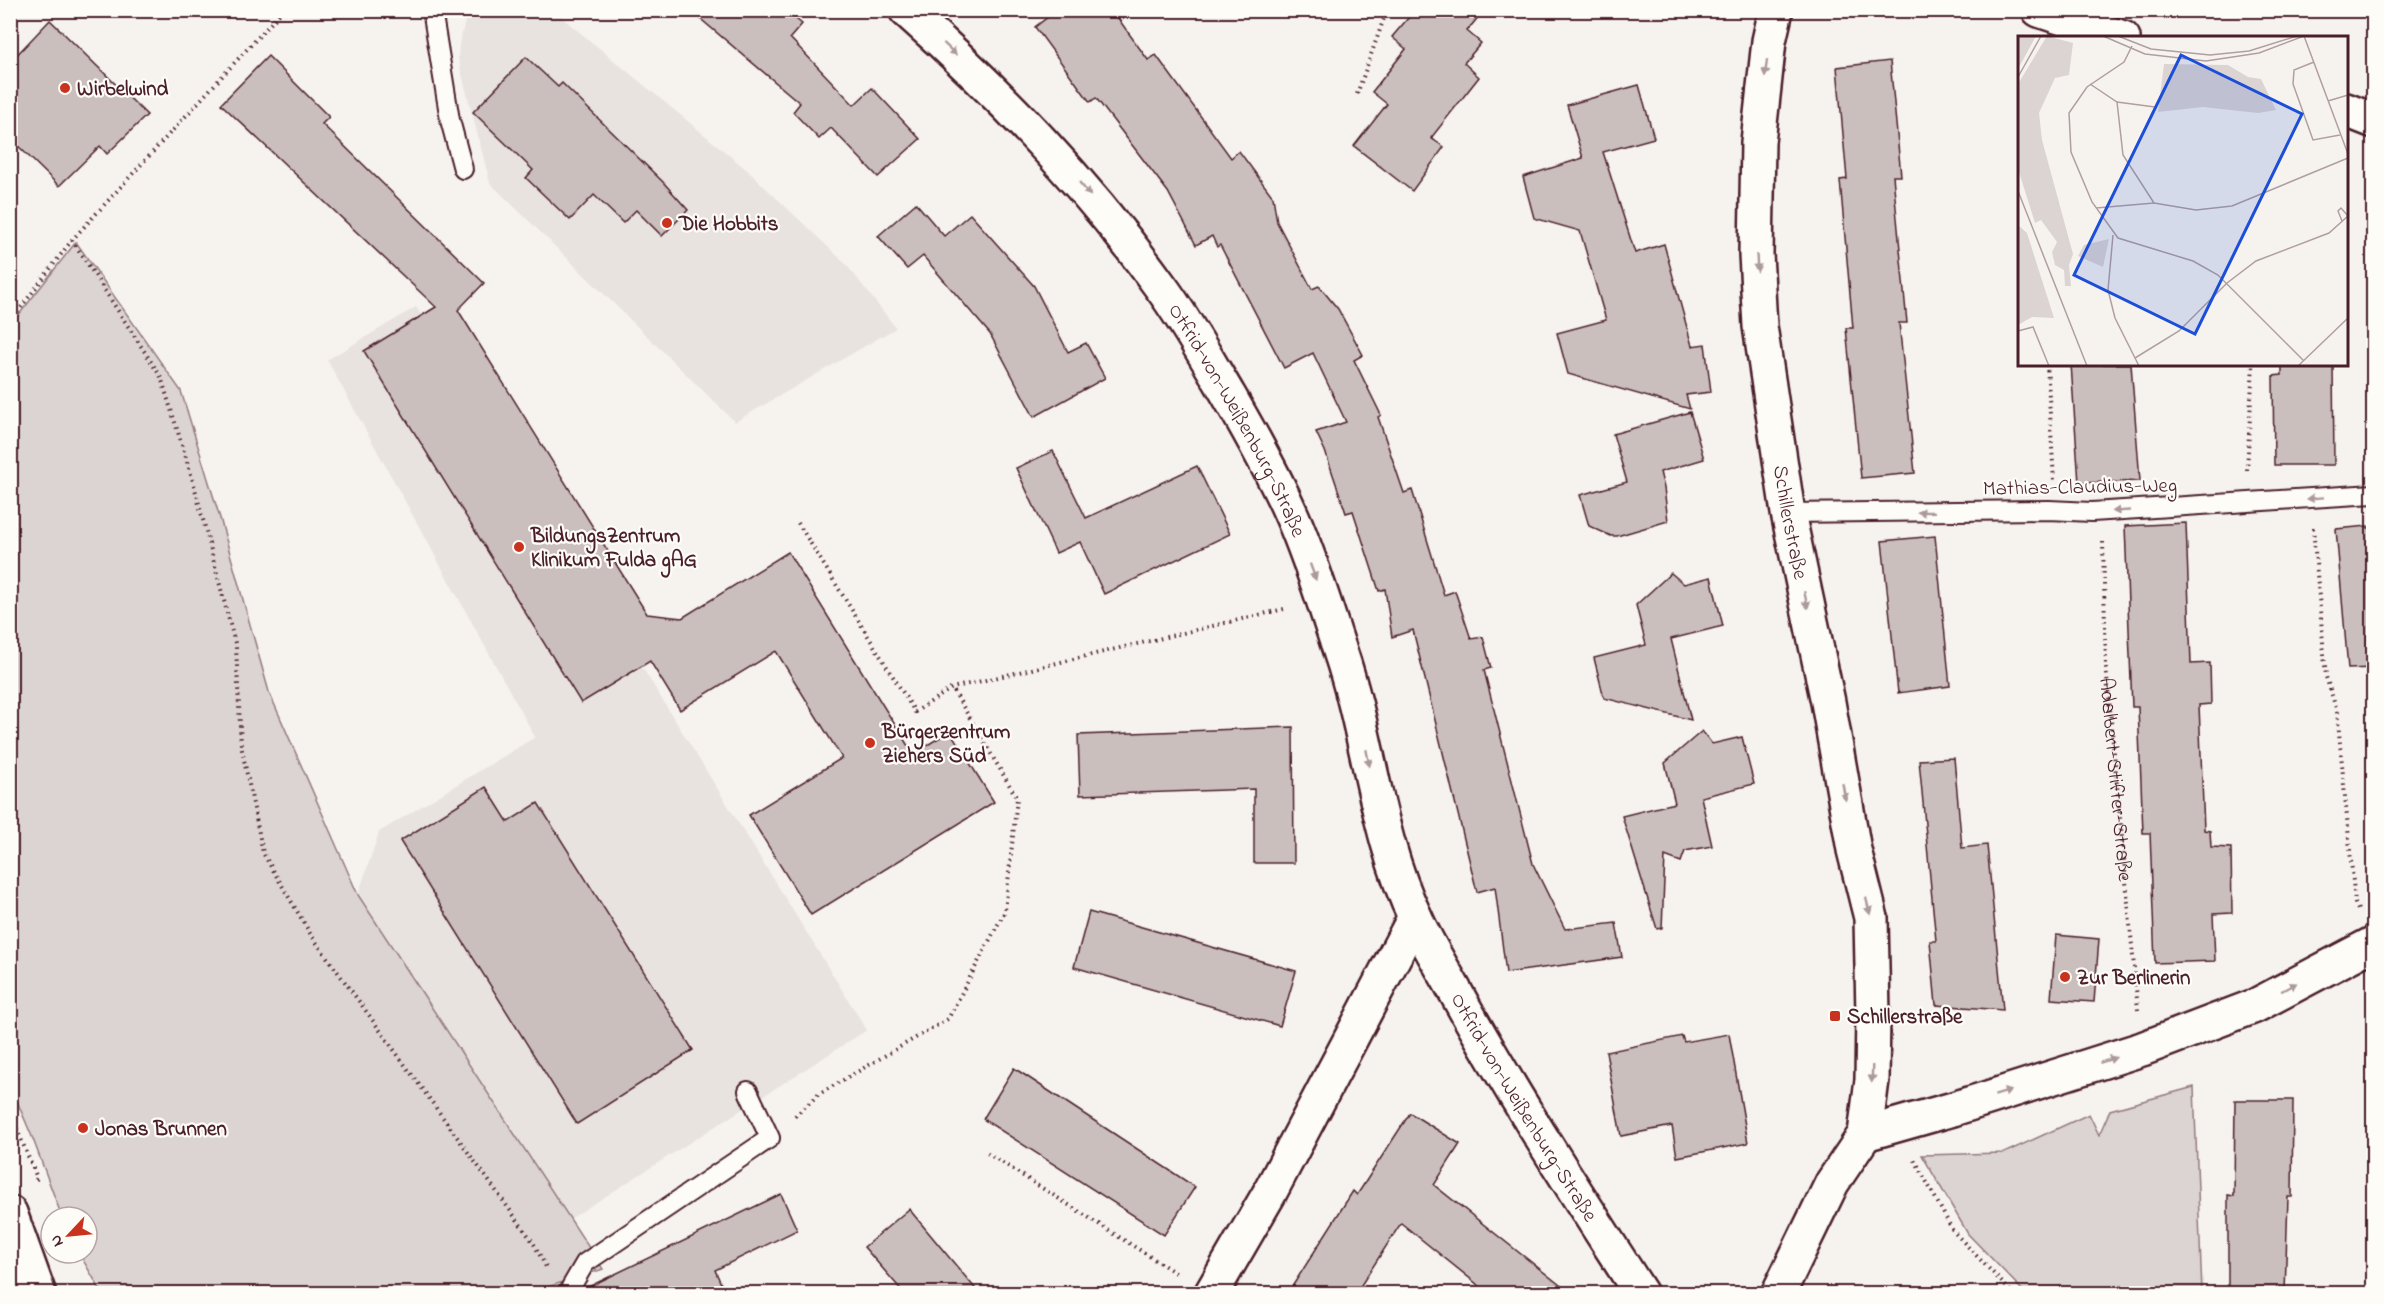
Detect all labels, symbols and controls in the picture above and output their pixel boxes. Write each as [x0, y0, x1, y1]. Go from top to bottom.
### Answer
inset map [2018, 36, 2348, 366]
one-way arrow [942, 42, 956, 56]
one-way arrow [1761, 59, 1771, 78]
place label: Wirbelwind [77, 75, 169, 105]
marker: Wirbelwind [58, 81, 72, 95]
one-way arrow [1079, 181, 1092, 197]
place label: Die Hobbits [678, 210, 779, 240]
marker: Die Hobbits [660, 216, 674, 230]
one-way arrow [1752, 253, 1761, 272]
street label: Otfrid-von-Weißenburg-Straße [1160, 298, 1312, 542]
street label: Schillerstraße [1764, 463, 1815, 583]
street label: Mathias-Claudius-Weg [1983, 471, 2178, 507]
one-way arrow [2306, 494, 2325, 503]
one-way arrow [2111, 506, 2130, 515]
one-way arrow [1916, 507, 1935, 516]
place label: BildungsZentrum Klinikum Fulda gAG [530, 522, 697, 578]
marker: BildungsZentrum Klinikum Fulda gAG [512, 540, 526, 554]
one-way arrow [1308, 563, 1318, 581]
one-way arrow [1802, 591, 1812, 610]
street label: Adalbert-Stifter-Straße [2090, 676, 2139, 883]
place label: Bürgerzentrum Ziehers Süd [881, 718, 1010, 772]
marker: Bürgerzentrum Ziehers Süd [863, 736, 877, 750]
one-way arrow [1364, 749, 1373, 768]
one-way arrow [1840, 782, 1849, 801]
one-way arrow [1863, 897, 1873, 916]
place label: Zur Berlinerin [2077, 964, 2190, 994]
marker: Zur Berlinerin [2058, 970, 2072, 984]
one-way arrow [2281, 983, 2298, 992]
street label: Otfrid-von-Weißenburg-Straße [1442, 988, 1604, 1229]
place label: Schillerstraße [1847, 1003, 1963, 1033]
marker: Schillerstraße [1828, 1009, 1842, 1023]
one-way arrow [2099, 1055, 2117, 1064]
one-way arrow [1867, 1064, 1877, 1083]
one-way arrow [1994, 1088, 2012, 1098]
place label: Jonas Brunnen [95, 1115, 227, 1145]
marker: Jonas Brunnen [76, 1121, 90, 1135]
north arrow [39, 1205, 99, 1265]
text: N [44, 1230, 70, 1251]

